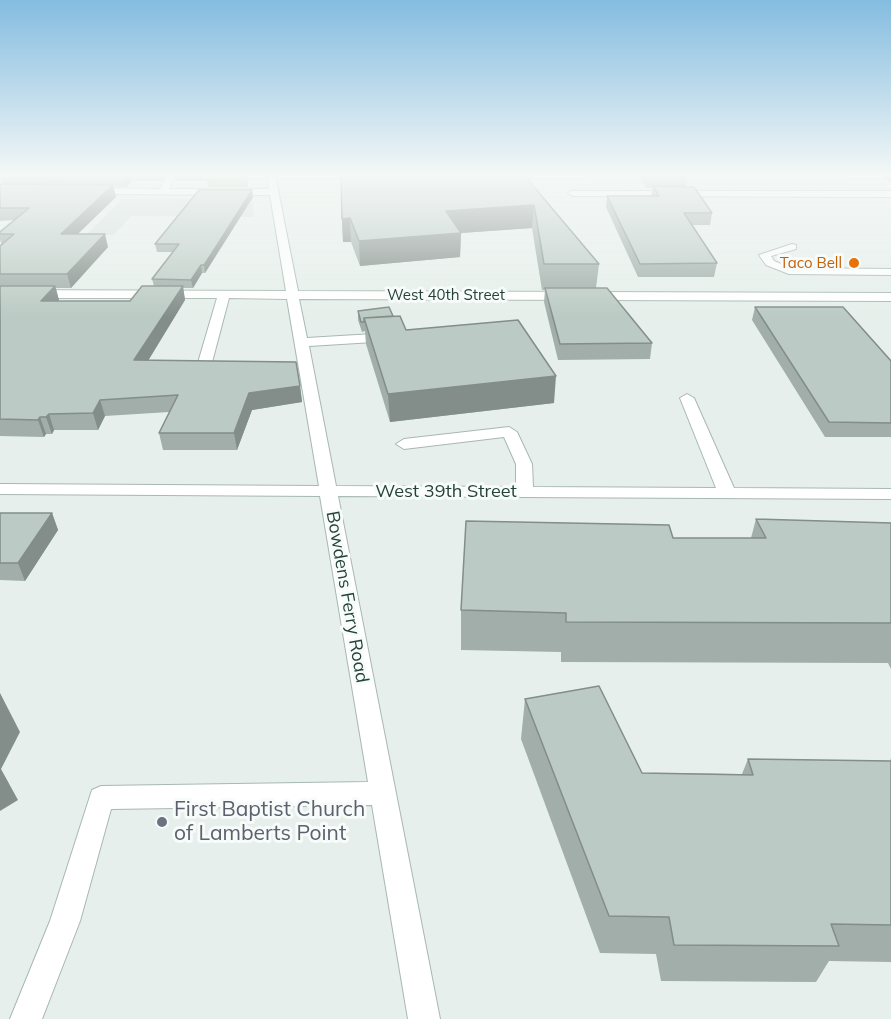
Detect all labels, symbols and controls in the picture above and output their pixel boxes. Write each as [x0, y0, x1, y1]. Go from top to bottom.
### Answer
place label: Taco Bell [780, 254, 842, 272]
marker: Taco Bell [847, 256, 861, 270]
street label: West 40th Street [387, 286, 505, 304]
street label: West 39th Street [375, 481, 517, 503]
street label: Bowdens Ferry Road [321, 509, 373, 685]
place label: First Baptist Church of Lamberts Point [174, 797, 365, 847]
marker: First Baptist Church of Lamberts Point [155, 815, 169, 829]

